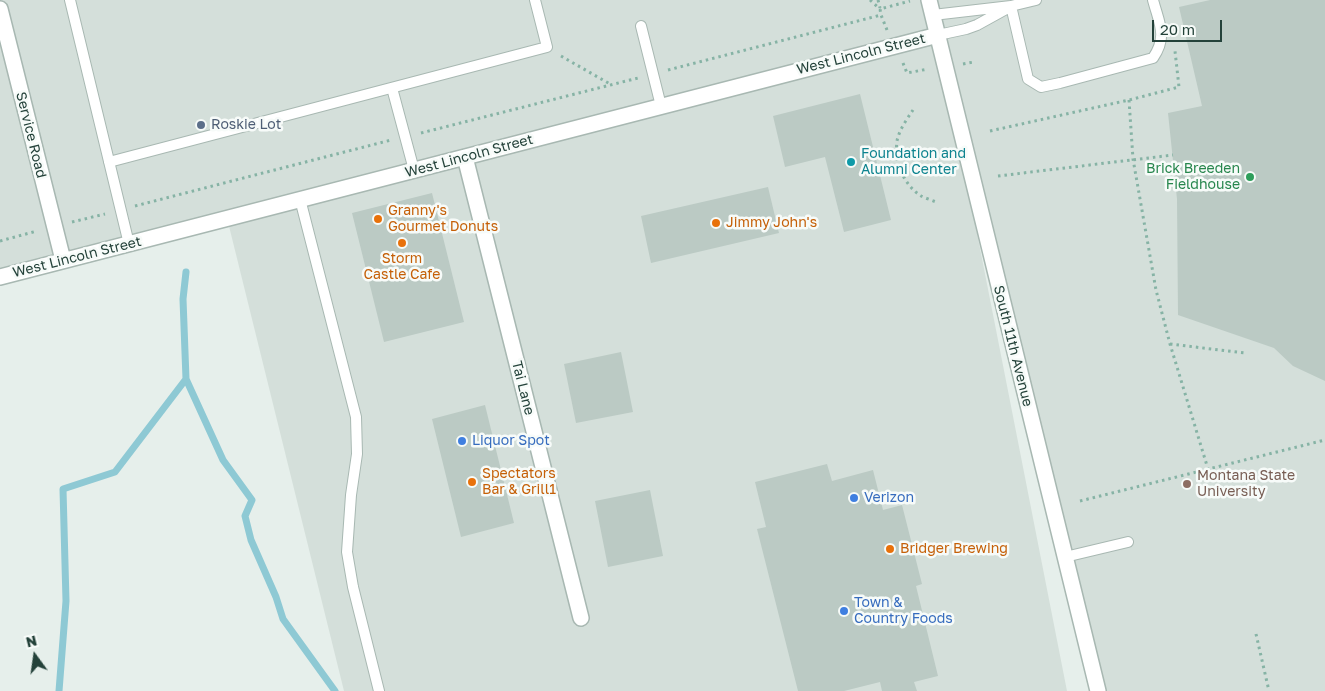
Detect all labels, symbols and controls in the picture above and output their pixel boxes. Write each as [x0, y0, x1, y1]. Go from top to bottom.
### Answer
scale bar [1155, 10, 1225, 42]
text: 20 m [1160, 20, 1195, 38]
street label: West Lincoln Street [795, 30, 927, 78]
street label: Service Road [12, 90, 50, 180]
place label: Roskie Lot [211, 117, 281, 133]
marker: Roskie Lot [195, 119, 207, 131]
street label: West Lincoln Street [403, 131, 535, 181]
place label: Foundation and Alumni Center [861, 146, 966, 178]
marker: Foundation and Alumni Center [845, 156, 857, 168]
place label: Brick Breeden Fieldhouse [1146, 161, 1240, 193]
marker: Brick Breeden Fieldhouse [1244, 171, 1256, 183]
place label: Granny's Gourmet Donuts [388, 203, 498, 236]
marker: Granny's Gourmet Donuts [372, 213, 384, 225]
place label: Jimmy John's [726, 215, 817, 231]
marker: Jimmy John's [710, 217, 722, 229]
street label: West Lincoln Street [11, 233, 143, 281]
marker: Storm Castle Cafe [396, 237, 408, 249]
place label: Storm Castle Cafe [364, 251, 440, 284]
street label: South 11th Avenue [990, 284, 1036, 408]
street label: Tai Lane [508, 359, 538, 417]
place label: Liquor Spot [472, 433, 550, 449]
marker: Liquor Spot [456, 435, 468, 447]
place label: Spectators Bar & Grill1 [482, 466, 556, 498]
place label: Montana State University [1197, 468, 1295, 501]
marker: Spectators Bar & Grill1 [466, 476, 478, 488]
marker: Montana State University [1181, 478, 1193, 490]
place label: Verizon [864, 490, 914, 506]
marker: Verizon [848, 492, 860, 504]
place label: Bridger Brewing [900, 541, 1008, 557]
marker: Bridger Brewing [884, 543, 896, 555]
place label: Town & Country Foods [854, 595, 953, 628]
marker: Town & Country Foods [838, 605, 850, 617]
north arrow [10, 631, 60, 681]
text: N [24, 631, 38, 650]

